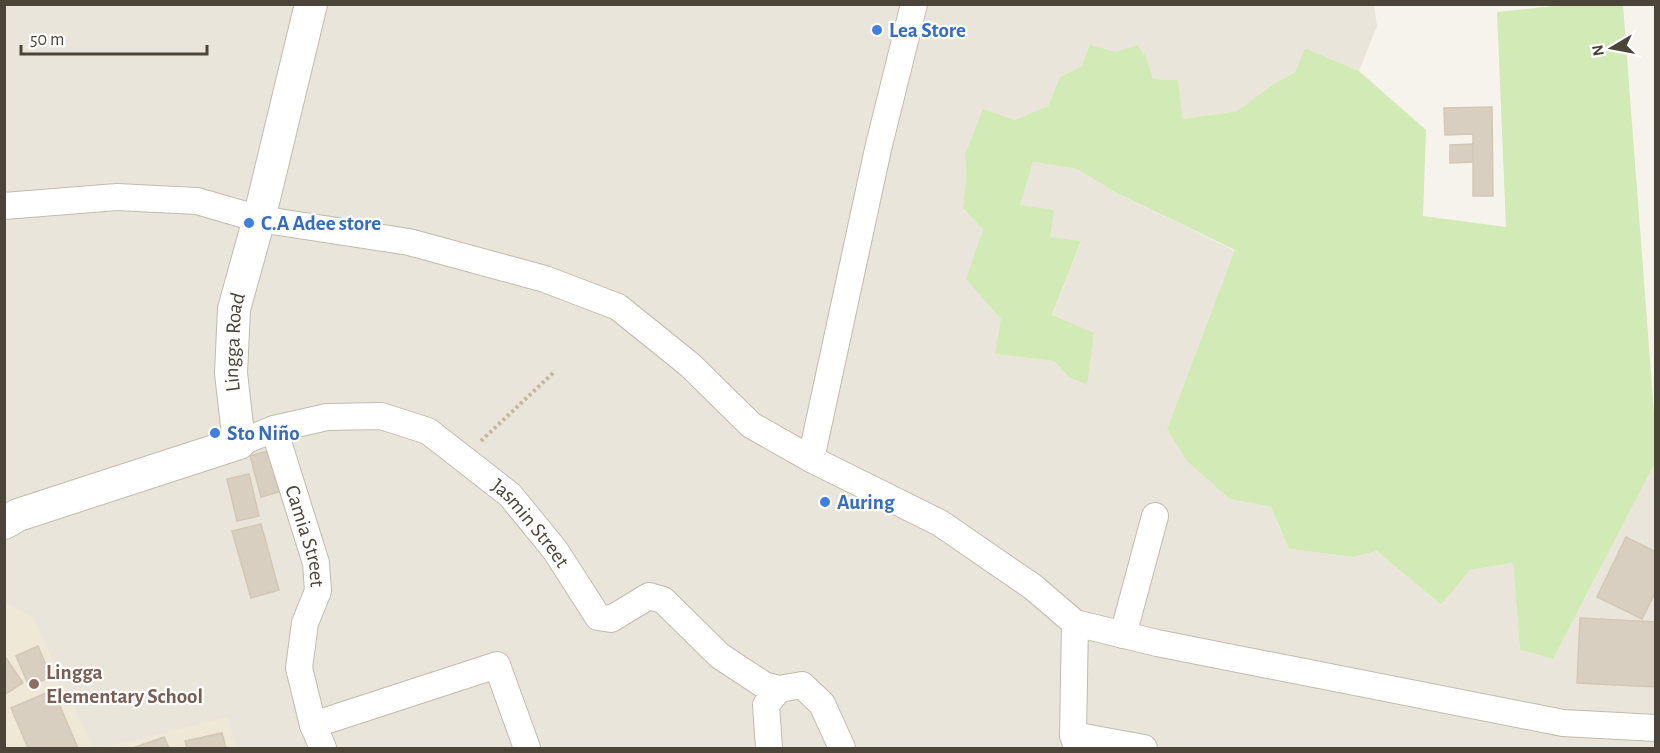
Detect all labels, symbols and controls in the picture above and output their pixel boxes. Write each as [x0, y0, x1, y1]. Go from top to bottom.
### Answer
scale bar [21, 18, 207, 56]
north arrow [1582, 18, 1642, 78]
place label: Lea Store [889, 20, 966, 41]
marker: Lea Store [870, 23, 884, 37]
text: 50 m [30, 31, 64, 49]
text: N [1589, 44, 1607, 57]
place label: C.A Adee store [261, 213, 381, 234]
marker: C.A Adee store [242, 216, 256, 230]
street label: Lingga Road [220, 290, 249, 393]
place label: Sto Niño [227, 423, 300, 444]
marker: Sto Niño [208, 426, 222, 440]
street label: Jasmin Street [488, 474, 574, 571]
street label: Camia Street [282, 483, 328, 588]
place label: Auring [837, 492, 895, 513]
marker: Auring [818, 495, 832, 509]
place label: Lingga Elementary School [46, 662, 203, 707]
marker: Lingga Elementary School [27, 677, 41, 691]

